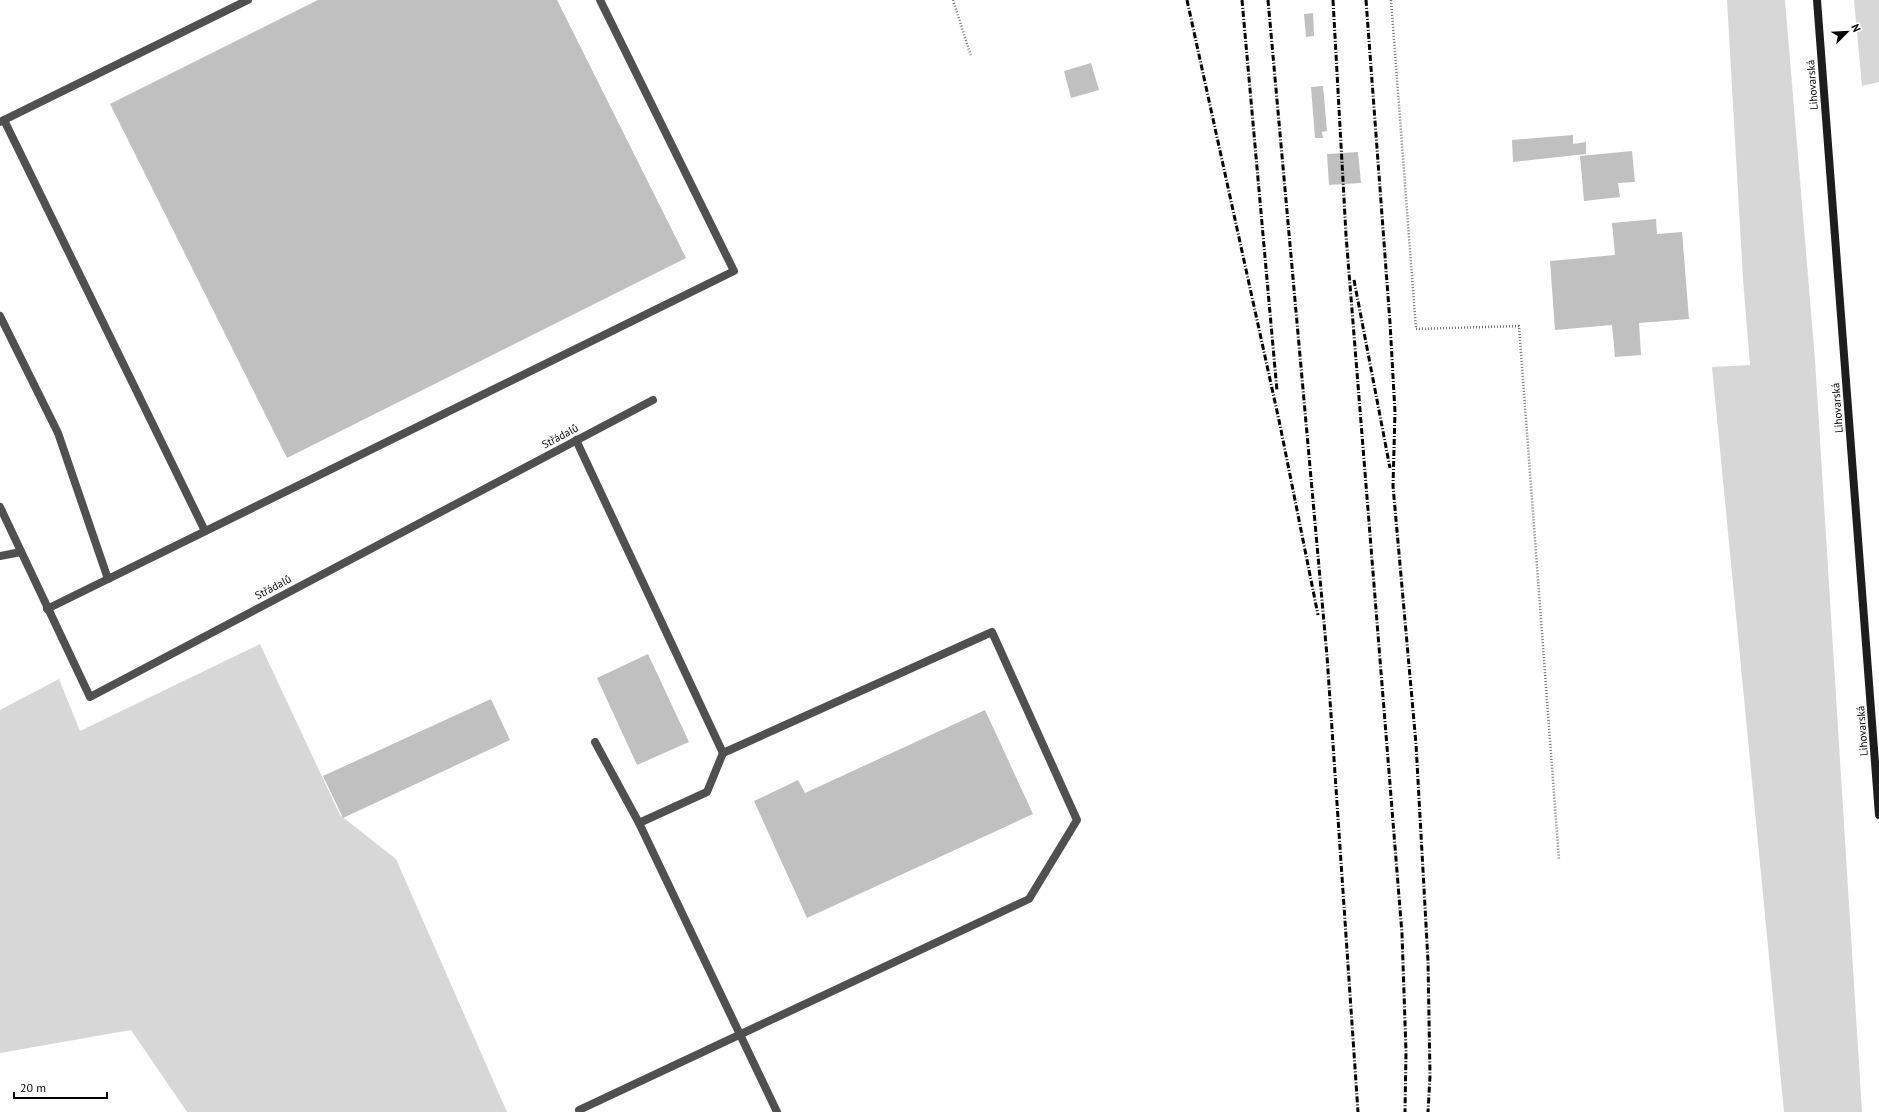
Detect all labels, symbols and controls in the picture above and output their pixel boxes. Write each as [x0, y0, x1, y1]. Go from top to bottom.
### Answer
north arrow [1827, 12, 1867, 52]
text: N [1848, 22, 1864, 34]
street label: Lihovarská [1803, 59, 1821, 111]
street label: Lihovarská [1828, 382, 1846, 434]
street label: Střádalů [539, 421, 581, 451]
street label: Střádalů [252, 572, 294, 602]
street label: Lihovarská [1853, 705, 1871, 757]
scale bar [14, 1074, 107, 1100]
text: 20 m [20, 1080, 46, 1095]

